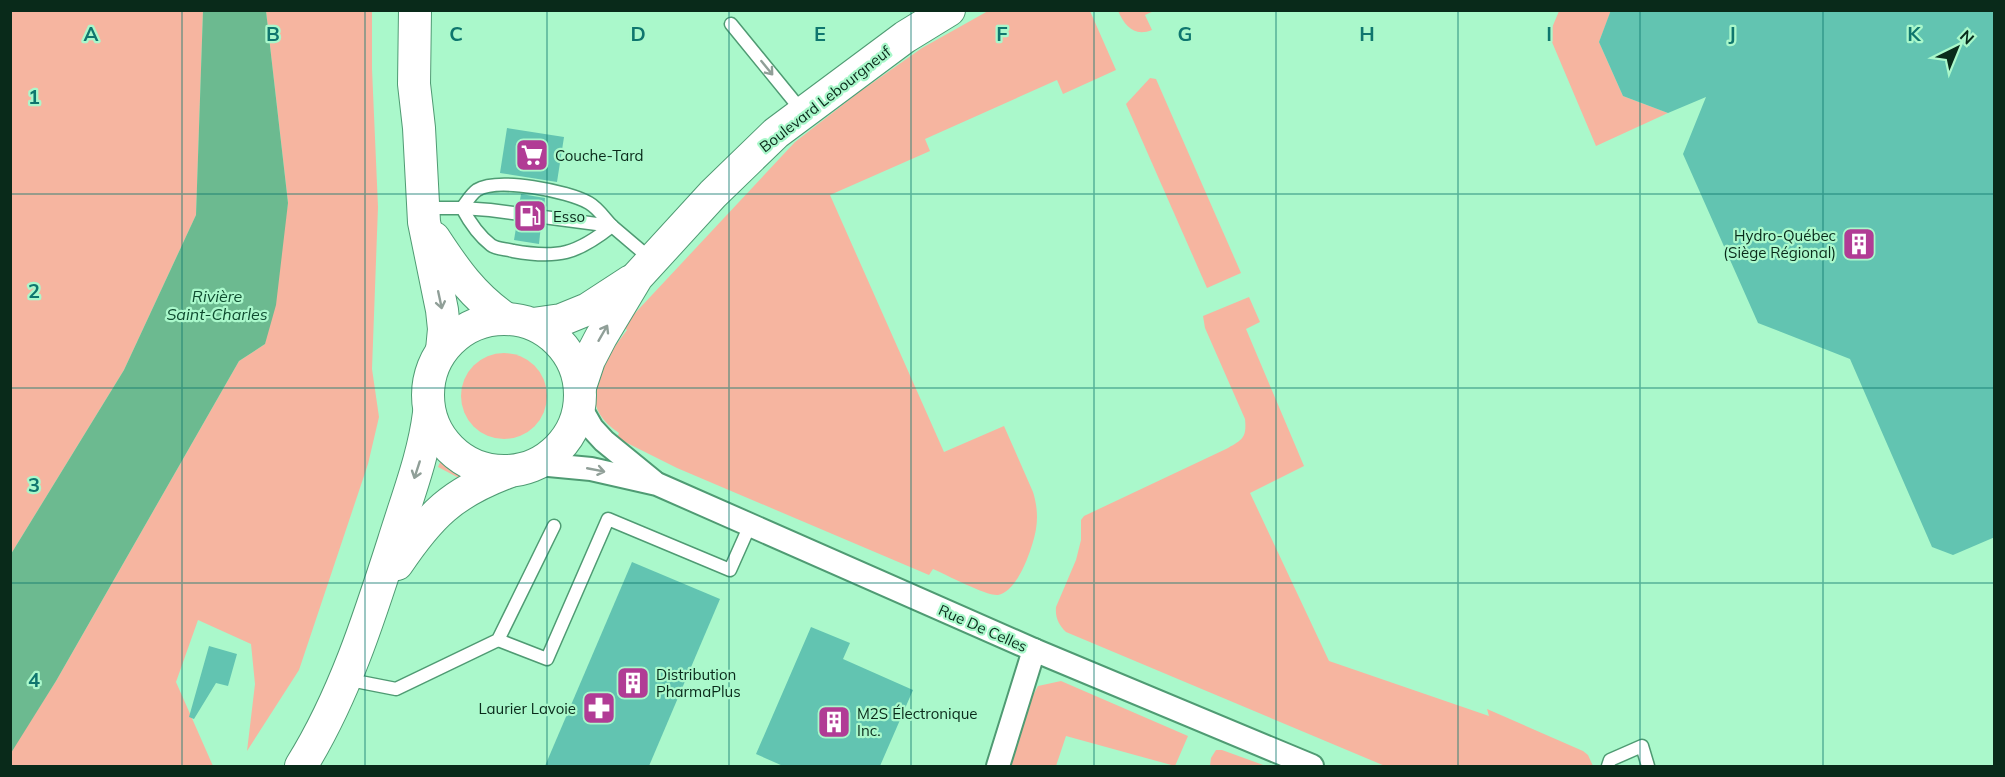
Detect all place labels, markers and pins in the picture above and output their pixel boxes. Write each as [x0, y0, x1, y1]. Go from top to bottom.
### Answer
supermarket icon: Couche-Tard [514, 137, 550, 173]
place label: Couche-Tard [555, 146, 644, 165]
fuel station icon: Esso [512, 198, 548, 234]
place label: Esso [553, 207, 585, 226]
place label: Hydro-Québec (Siège Régional) [1723, 226, 1836, 262]
building icon: Hydro-Québec (Siège Régional) [1841, 226, 1877, 262]
building icon: Distribution PharmaPlus [615, 665, 651, 701]
place label: Distribution PharmaPlus [656, 665, 741, 701]
pharmacy icon: Laurier Lavoie [581, 690, 617, 726]
place label: Laurier Lavoie [478, 699, 576, 718]
building icon: M2S Électronique Inc. [816, 704, 852, 740]
place label: M2S Électronique Inc. [857, 704, 977, 740]

